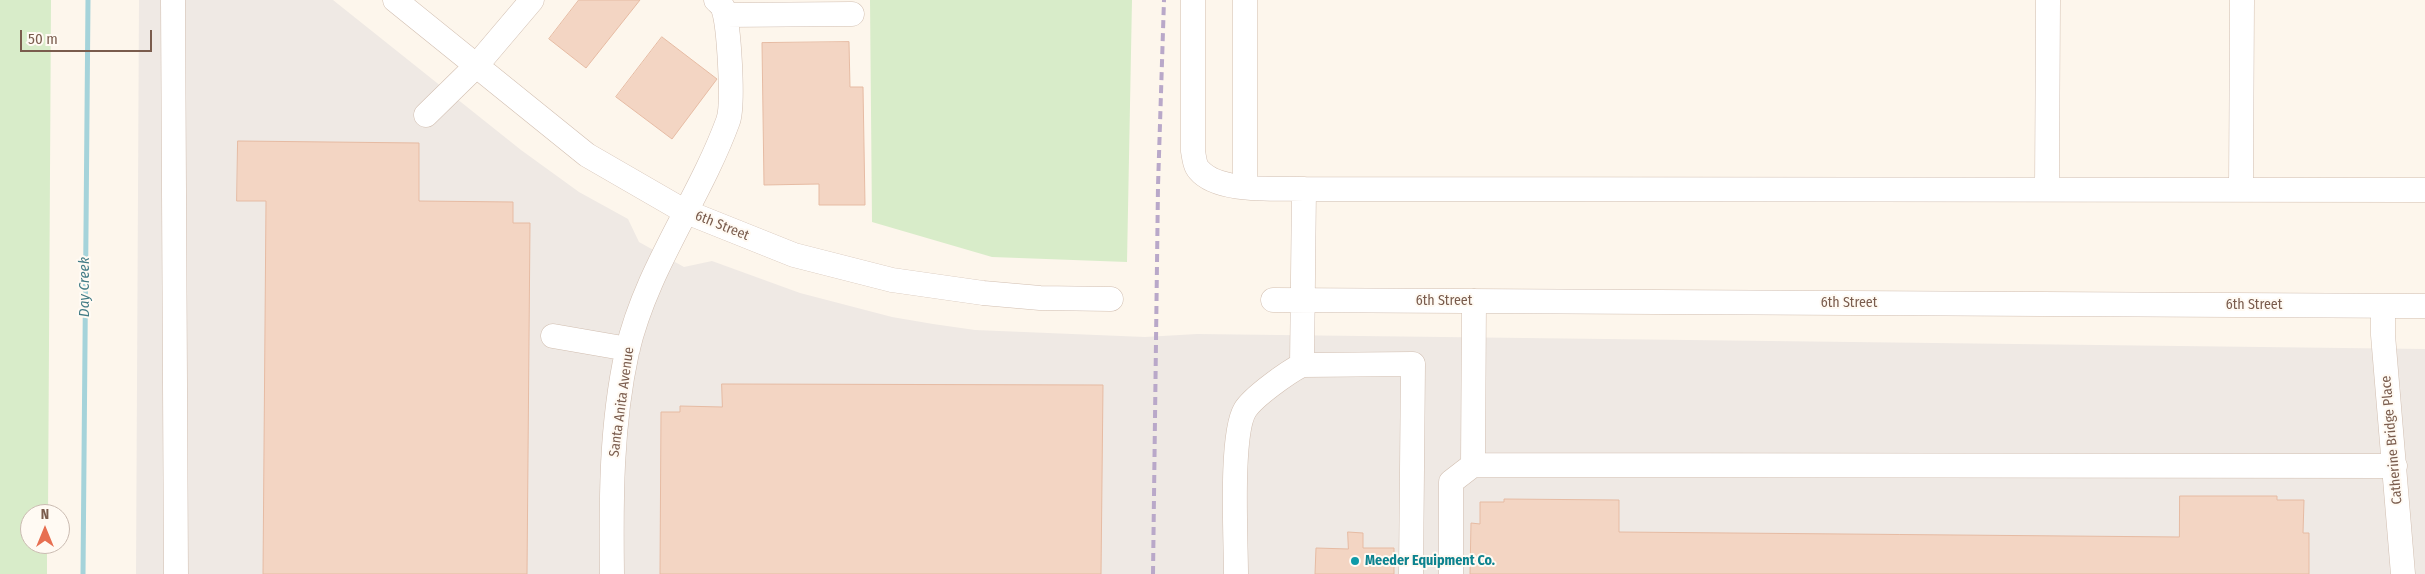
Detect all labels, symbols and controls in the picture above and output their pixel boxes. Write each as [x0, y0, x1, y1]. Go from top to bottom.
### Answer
scale bar [22, 20, 155, 52]
text: 50 m [28, 30, 58, 48]
street label: 6th Street [693, 208, 751, 244]
water label: Day Creek [76, 257, 94, 317]
street label: 6th Street [1416, 293, 1472, 309]
street label: 6th Street [1821, 295, 1877, 311]
street label: 6th Street [2226, 297, 2282, 313]
street label: Santa Anita Avenue [606, 346, 638, 458]
street label: Catherine Bridge Place [2378, 375, 2406, 505]
north arrow [20, 504, 70, 554]
text: N [41, 506, 49, 523]
place label: Meeder Equipment Co. [1365, 553, 1495, 569]
marker: Meeder Equipment Co. [1349, 555, 1361, 567]

